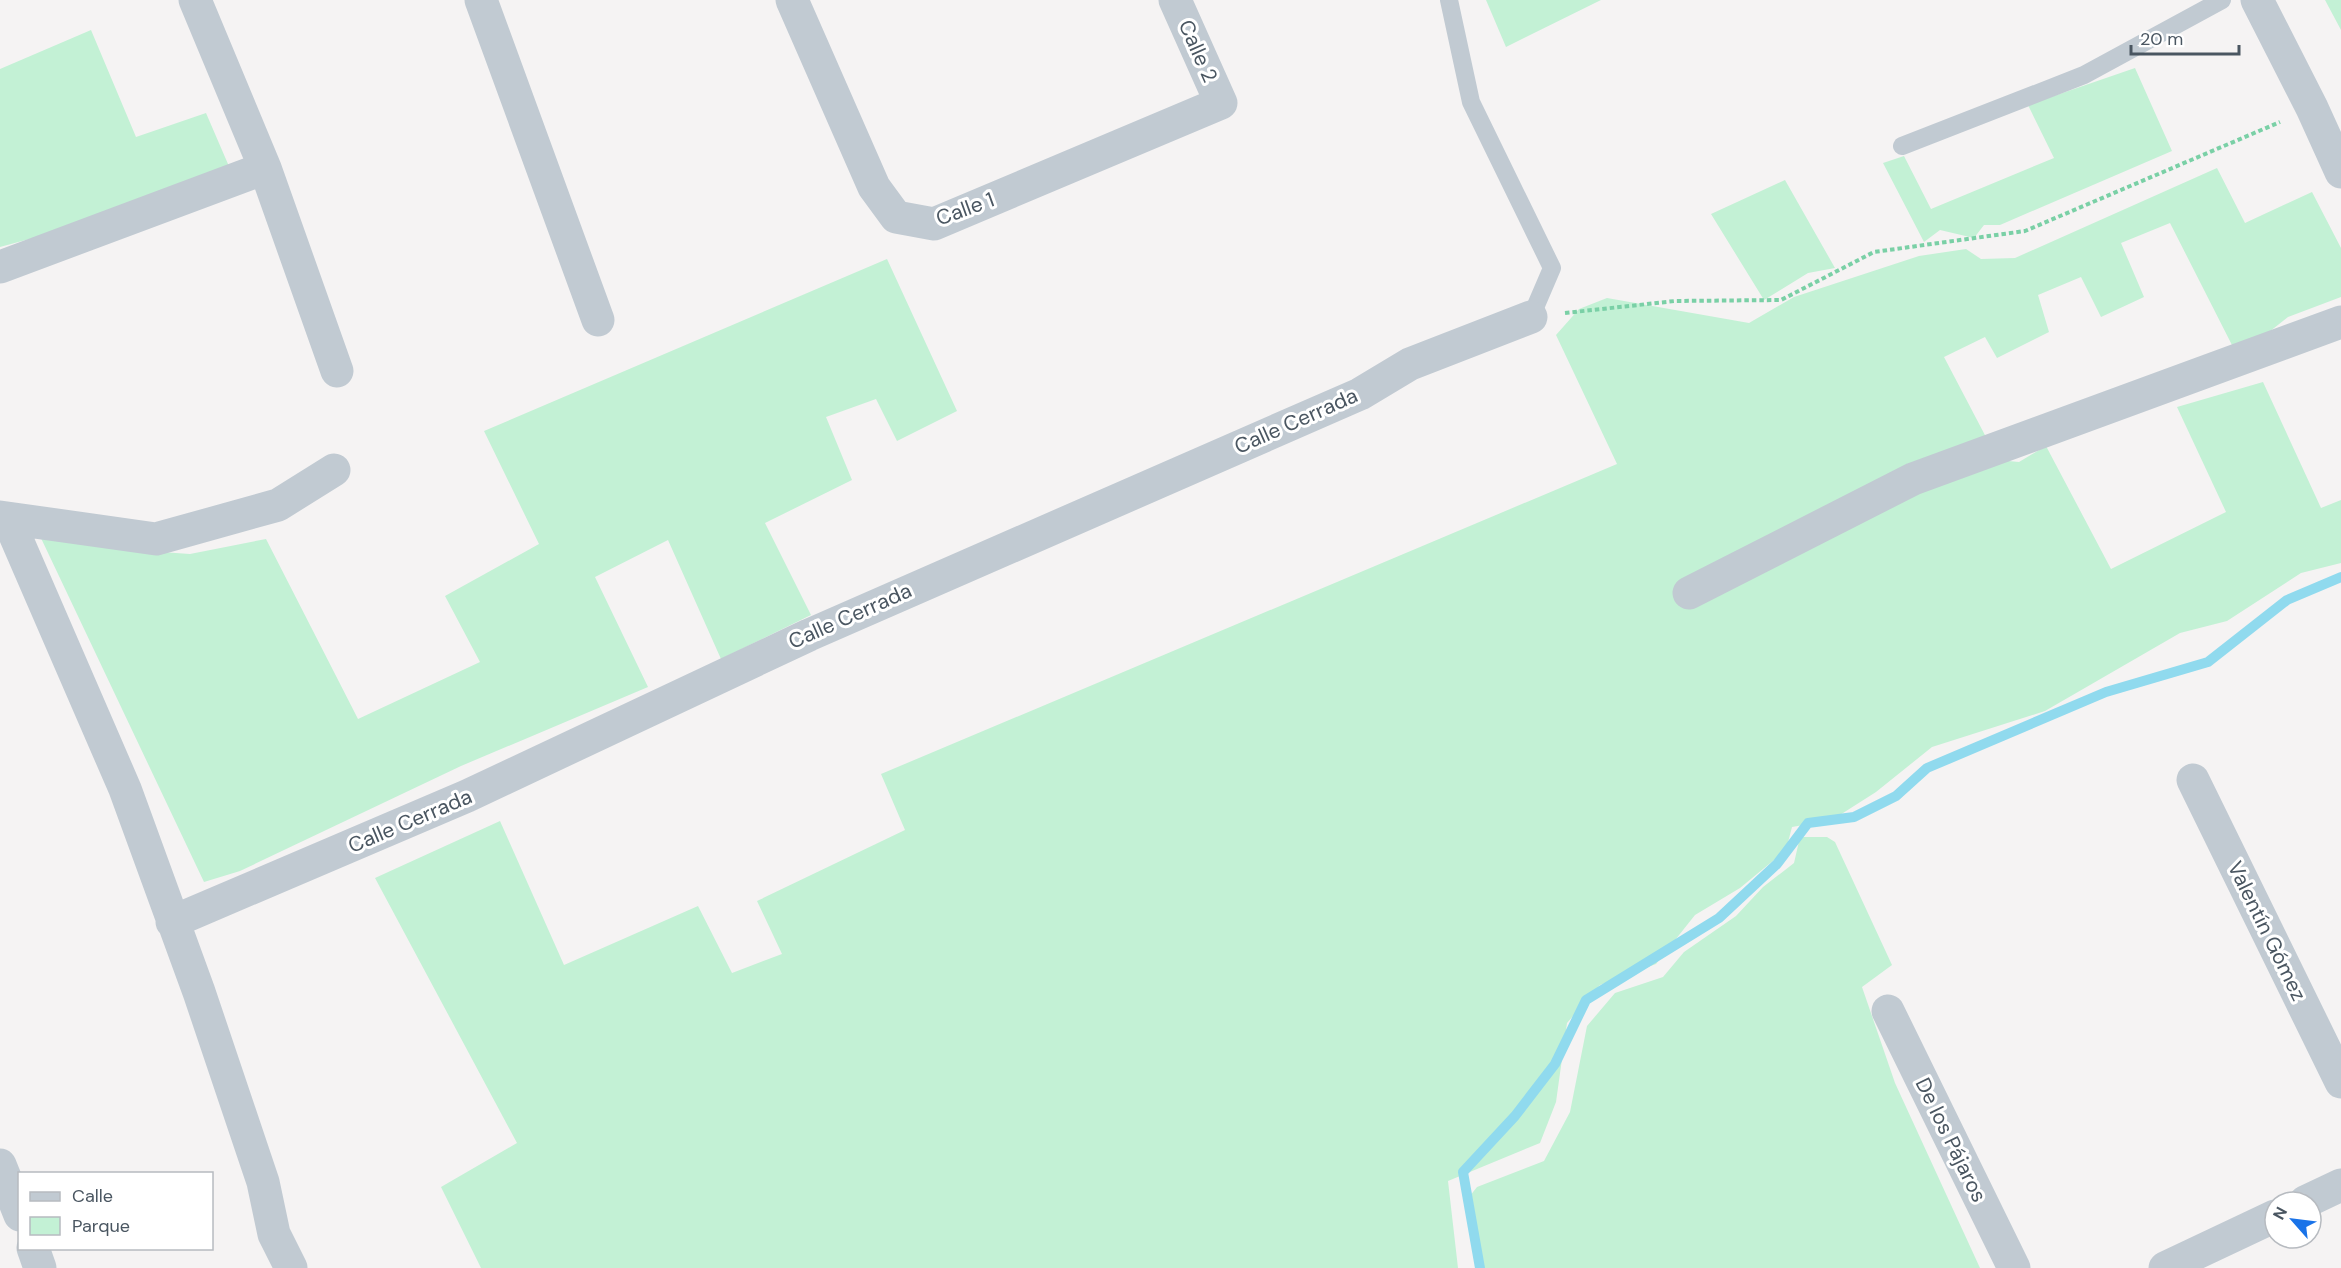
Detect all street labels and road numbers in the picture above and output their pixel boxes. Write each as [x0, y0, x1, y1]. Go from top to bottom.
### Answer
street label: Calle 2 [1172, 15, 1224, 87]
street label: Calle 1 [932, 186, 998, 232]
street label: Calle Cerrada [1230, 381, 1362, 461]
street label: Calle Cerrada [784, 576, 916, 656]
street label: Calle Cerrada [344, 782, 476, 860]
street label: Valentín Gómez [2221, 856, 2313, 1006]
street label: De los Pájaros [1909, 1073, 1993, 1207]

